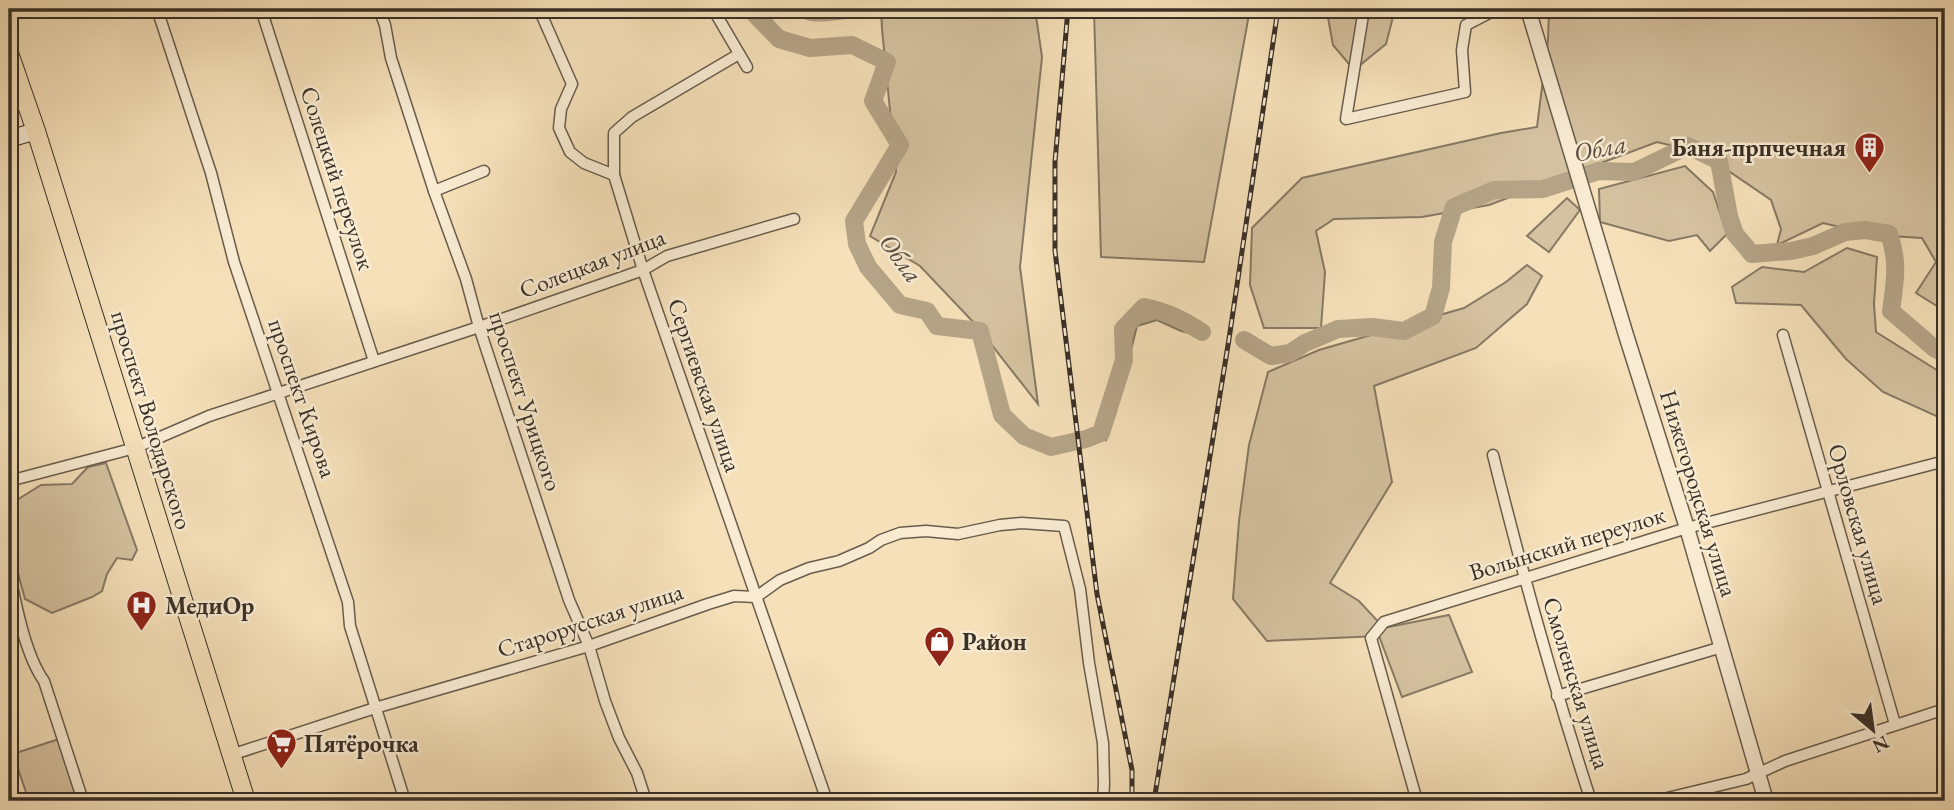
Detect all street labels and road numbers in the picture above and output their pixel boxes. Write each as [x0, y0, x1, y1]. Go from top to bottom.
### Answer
street label: Солецкий переулок [294, 82, 382, 274]
street label: Солецкая улица [515, 221, 670, 305]
street label: Сергиевская улица [661, 294, 749, 476]
street label: проспект Володарского [104, 307, 200, 533]
street label: проспект Урицкого [482, 307, 570, 495]
street label: проспект Кирова [261, 314, 345, 482]
street label: Нижегородская улица [1653, 386, 1745, 601]
street label: Орловская улица [1821, 440, 1897, 608]
street label: Волынский переулок [1465, 498, 1669, 588]
street label: Старорусская улица [493, 575, 687, 665]
street label: Смоленская улица [1536, 593, 1618, 773]

